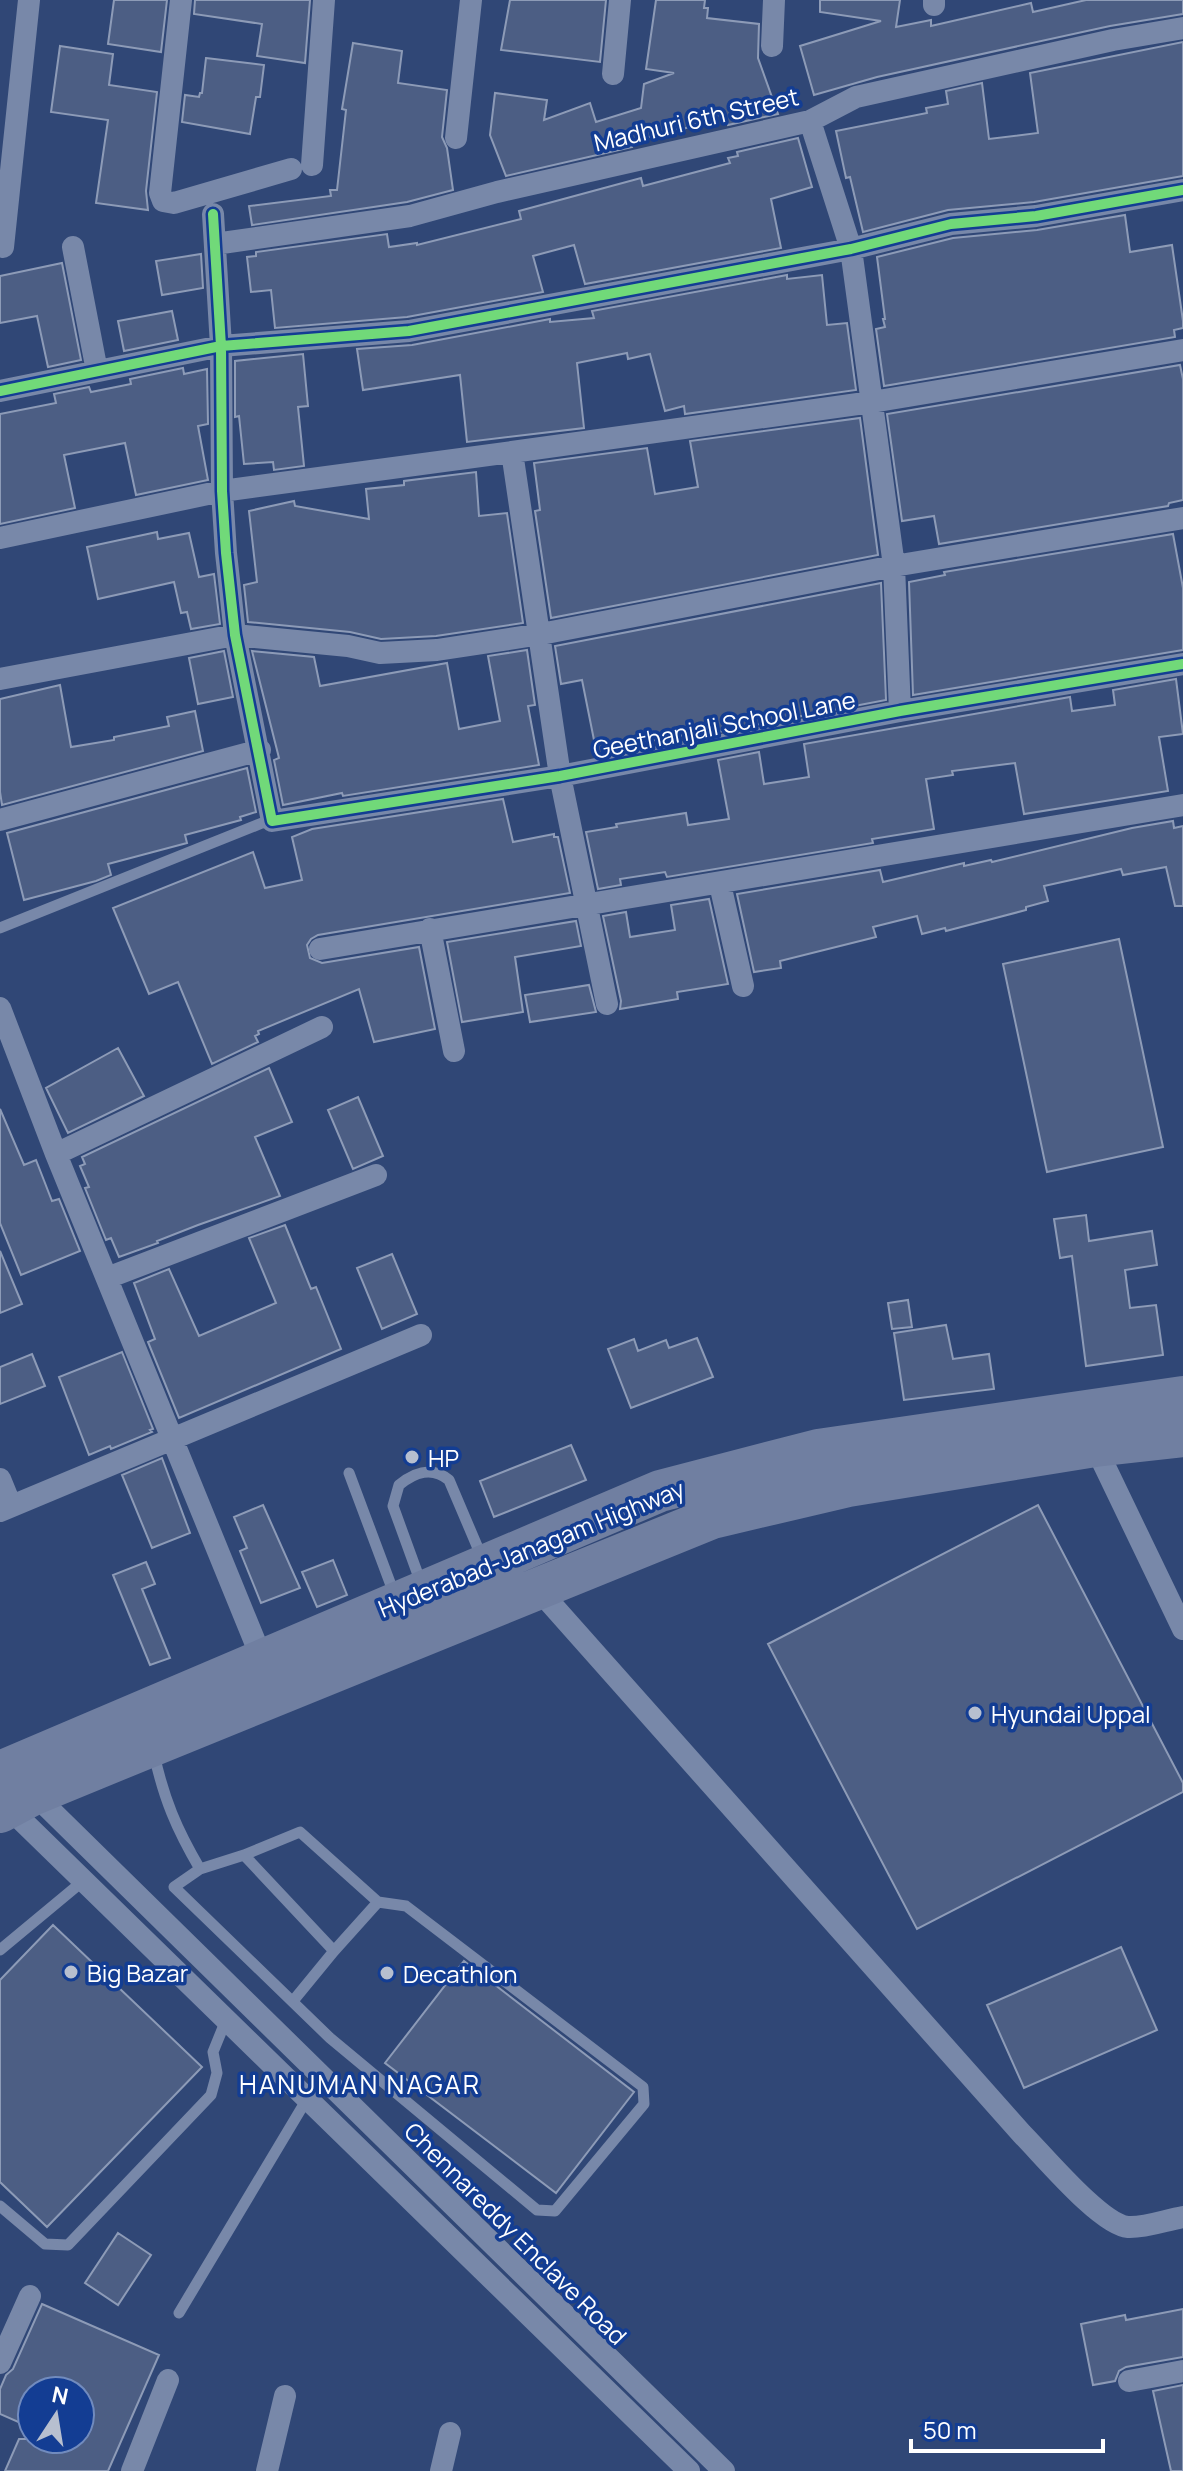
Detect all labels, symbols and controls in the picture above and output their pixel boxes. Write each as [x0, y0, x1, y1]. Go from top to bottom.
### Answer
street label: Madhuri 6th Street [590, 79, 802, 159]
street label: Geethanjali School Lane [590, 682, 858, 766]
place label: HP [428, 1441, 459, 1474]
marker: HP [403, 1448, 421, 1466]
street label: Hyderabad-Janagam Highway [373, 1471, 689, 1625]
place label: Hyundai Uppal [991, 1697, 1151, 1730]
marker: Hyundai Uppal [966, 1704, 984, 1722]
place label: Big Bazar [87, 1956, 189, 1989]
place label: Decathlon [403, 1957, 518, 1990]
marker: Big Bazar [62, 1963, 80, 1981]
marker: Decathlon [378, 1964, 396, 1982]
district label: HANUMAN NAGAR [239, 2066, 481, 2102]
street label: Chennareddy Enclave Road [398, 2115, 634, 2351]
north arrow [16, 2375, 96, 2455]
text: N [49, 2379, 71, 2412]
scale bar [911, 2403, 1103, 2453]
text: 50 m [923, 2413, 977, 2446]

